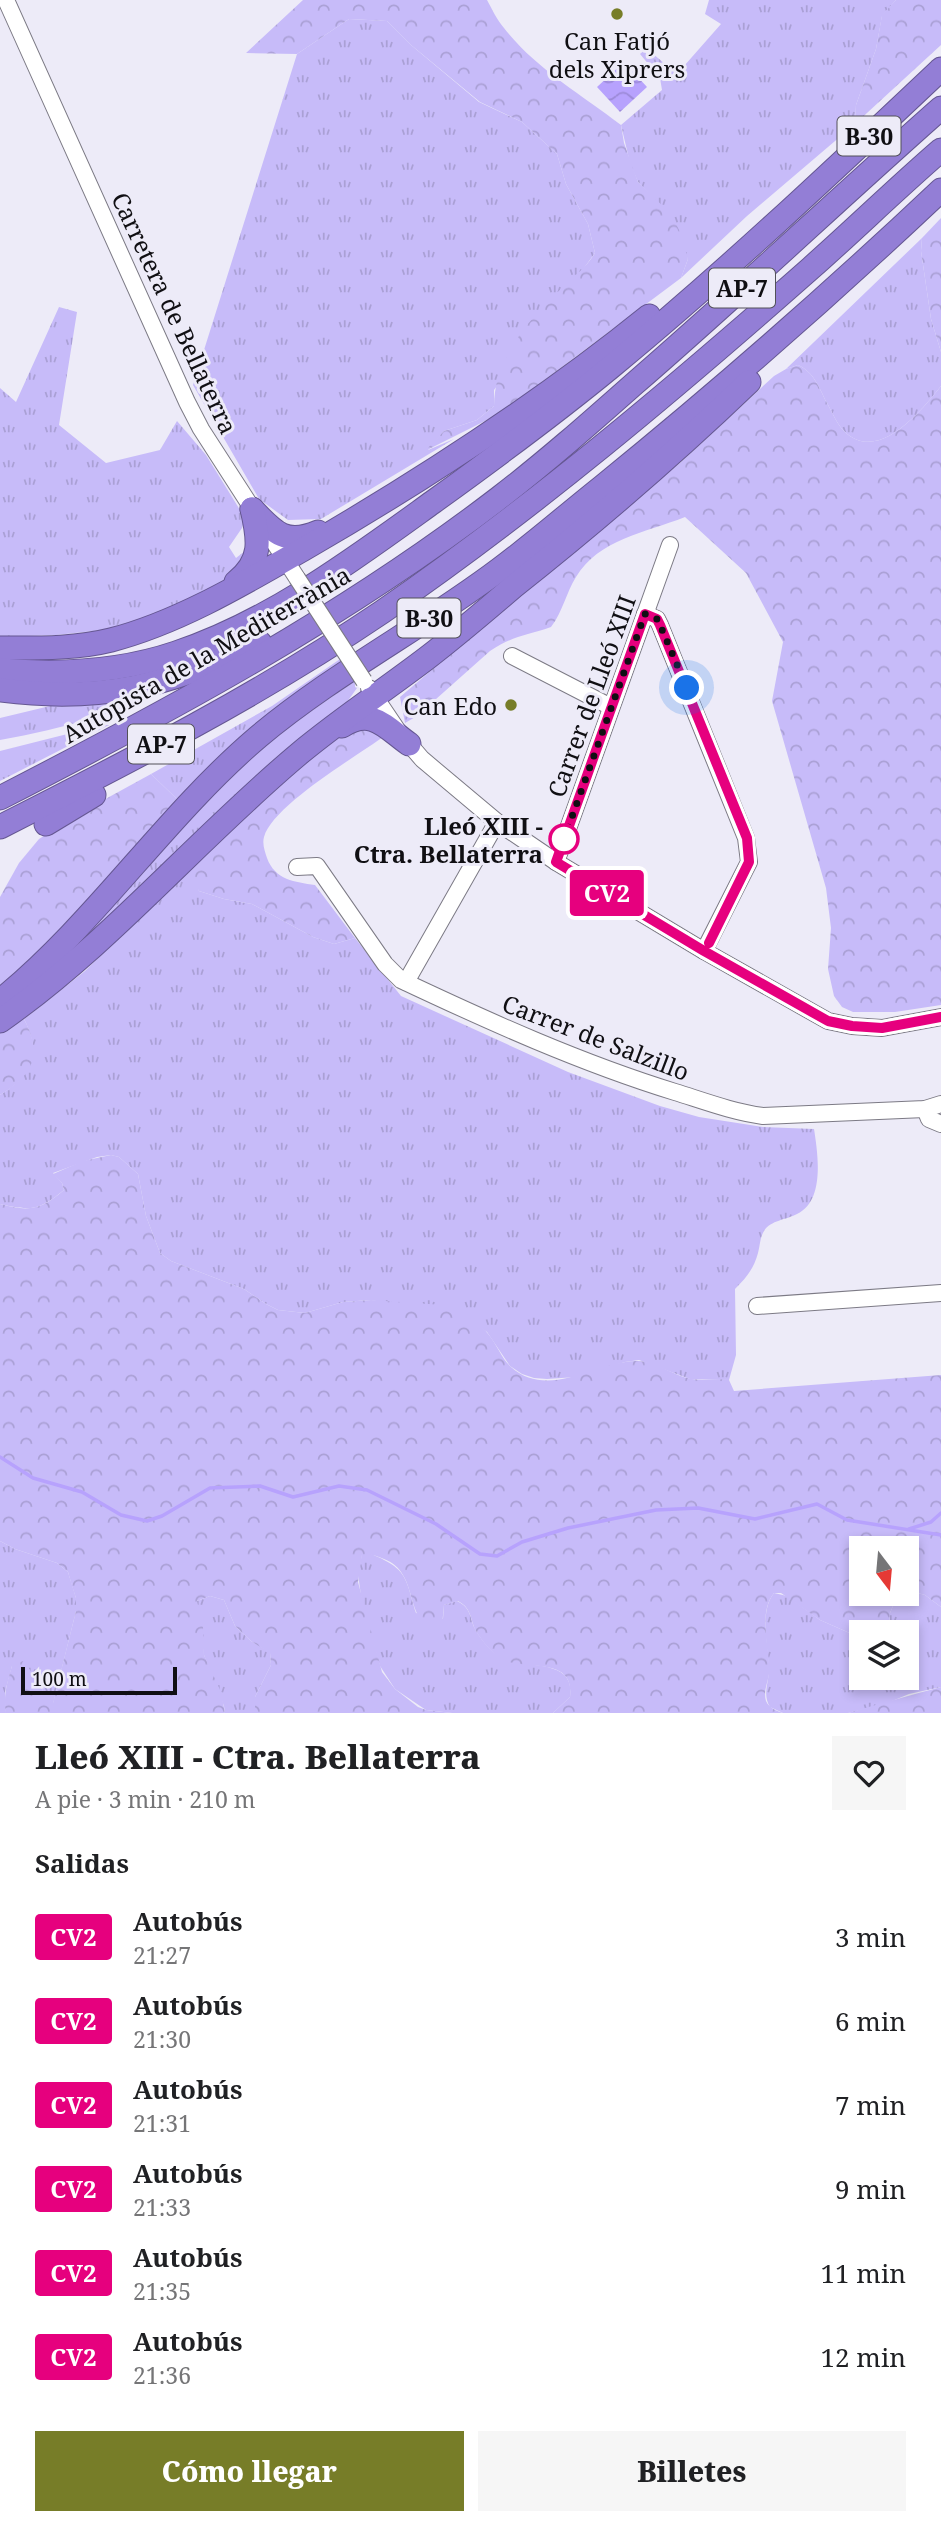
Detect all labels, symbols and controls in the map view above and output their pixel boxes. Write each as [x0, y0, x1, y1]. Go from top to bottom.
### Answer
marker: Can Fatjó dels Xiprers [609, 6, 625, 22]
place label: Can Fatjó dels Xiprers [549, 24, 685, 85]
road number: B-30 [838, 116, 900, 155]
street label: Carretera de Bellaterra [104, 187, 246, 439]
road number: AP-7 [709, 268, 775, 308]
street label: Autopista de la Mediterrània [56, 558, 356, 750]
street label: Carrer de Lleó XIII [539, 590, 643, 802]
road number: B-30 [398, 598, 460, 638]
your location [669, 670, 704, 705]
place label: Can Edo [403, 689, 497, 722]
marker: Can Edo [503, 697, 519, 713]
road number: AP-7 [128, 724, 194, 764]
place label: Lleó XIII - Ctra. Bellaterra [354, 809, 543, 870]
marker: Lleó XIII - Ctra. Bellaterra [549, 824, 579, 854]
line badge: CV2 [567, 870, 647, 916]
text: CV2 [584, 876, 630, 909]
street label: Carrer de Salzillo [498, 986, 694, 1088]
north arrow [849, 1536, 919, 1606]
map controls [849, 1536, 919, 1690]
button: layers [849, 1620, 919, 1690]
scale bar [21, 1664, 177, 1696]
text: 100 m [32, 1666, 87, 1692]
text: Lleó XIII - Ctra. Bellaterra [35, 1734, 481, 1779]
button: heart [832, 1736, 906, 1810]
text: A pie · 3 min · 210 m [35, 1783, 255, 1815]
text: Salidas [35, 1845, 129, 1881]
text: Autobús [133, 1903, 243, 1939]
text: 3 min [835, 1919, 906, 1955]
text: CV2 [50, 1920, 97, 1953]
text: 21:27 [133, 1939, 191, 1971]
text: Autobús [133, 1987, 243, 2023]
text: 6 min [835, 2003, 906, 2039]
text: CV2 [50, 2004, 97, 2037]
text: 21:30 [133, 2023, 191, 2055]
text: Autobús [133, 2071, 243, 2107]
text: 7 min [835, 2087, 906, 2123]
text: CV2 [50, 2088, 97, 2121]
text: 21:31 [133, 2107, 191, 2139]
text: Autobús [133, 2155, 243, 2191]
text: 9 min [835, 2171, 906, 2207]
text: CV2 [50, 2172, 97, 2205]
text: 21:33 [133, 2191, 191, 2223]
text: Autobús [133, 2239, 243, 2275]
text: 11 min [821, 2255, 906, 2291]
text: CV2 [50, 2256, 97, 2289]
text: 21:35 [133, 2275, 191, 2307]
text: Autobús [133, 2323, 243, 2359]
text: 12 min [821, 2339, 906, 2375]
text: CV2 [50, 2340, 97, 2373]
text: 21:36 [133, 2359, 191, 2391]
button: Cómo llegar [35, 2431, 464, 2511]
button: Billetes [478, 2431, 906, 2511]

